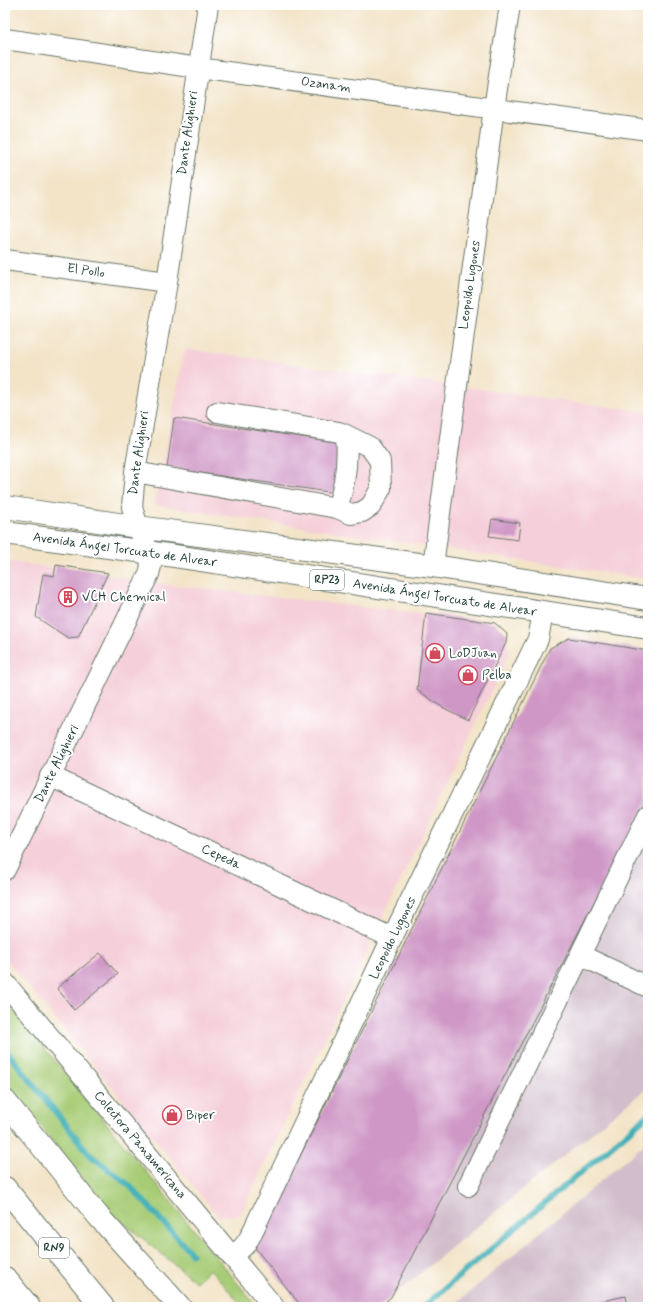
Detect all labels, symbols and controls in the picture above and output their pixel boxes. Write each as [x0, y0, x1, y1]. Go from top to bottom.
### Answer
street label: Ozanam [300, 73, 352, 97]
street label: Dante Alighieri [174, 90, 202, 176]
street label: Leopoldo Lugones [455, 239, 486, 331]
street label: El Pollo [66, 260, 106, 282]
street label: Dante Alighieri [125, 410, 153, 496]
street label: Avenida Ángel Torcuato de Alvear [31, 528, 219, 573]
road number: RP23 [310, 570, 344, 590]
street label: Avenida Ángel Torcuato de Alvear [351, 574, 539, 623]
building icon: VCH Chemical [57, 586, 79, 608]
place label: VCH Chemical [82, 589, 166, 606]
shop icon: LoDJuan [424, 642, 446, 664]
place label: LoDJuan [449, 645, 497, 662]
shop icon: Pelba [457, 664, 479, 686]
place label: Pelba [482, 667, 512, 684]
street label: Dante Alighieri [31, 722, 83, 806]
street label: Cepeda [198, 840, 244, 874]
street label: Leopoldo Lugones [366, 894, 421, 983]
street label: Colectora Panamericana [90, 1088, 190, 1202]
shop icon: Biper [161, 1104, 183, 1126]
place label: Biper [186, 1107, 216, 1124]
road number: RN9 [39, 1238, 69, 1258]

